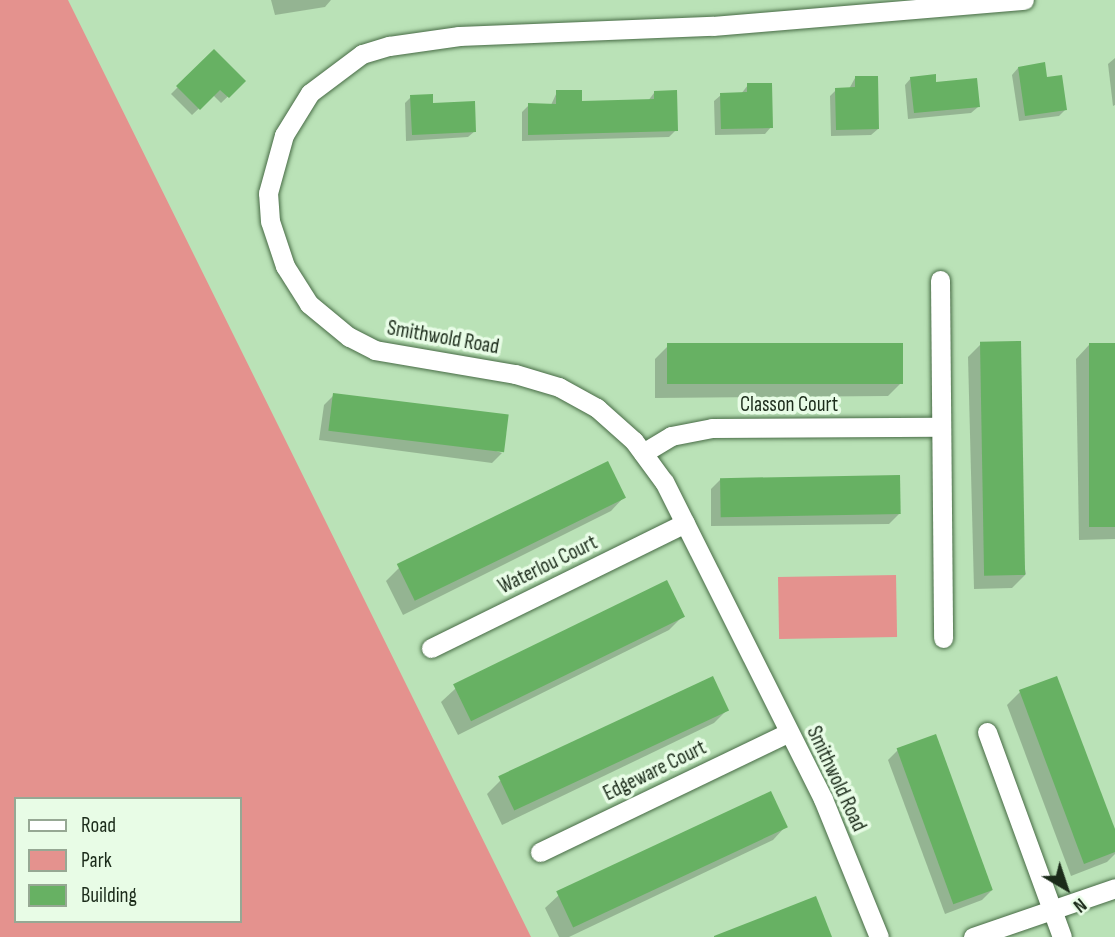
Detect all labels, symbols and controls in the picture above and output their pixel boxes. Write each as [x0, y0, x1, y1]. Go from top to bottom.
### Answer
street label: Smithwold Road [385, 316, 501, 360]
street label: Classon Court [740, 392, 838, 418]
street label: Waterlou Court [494, 530, 602, 600]
street label: Smithwold Road [801, 722, 871, 836]
street label: Edgeware Court [600, 735, 710, 807]
legend [14, 797, 242, 923]
text: Road [81, 813, 116, 838]
text: Park [81, 848, 112, 873]
north arrow [1031, 853, 1101, 923]
text: Building [81, 883, 137, 908]
text: N [1068, 893, 1091, 917]

